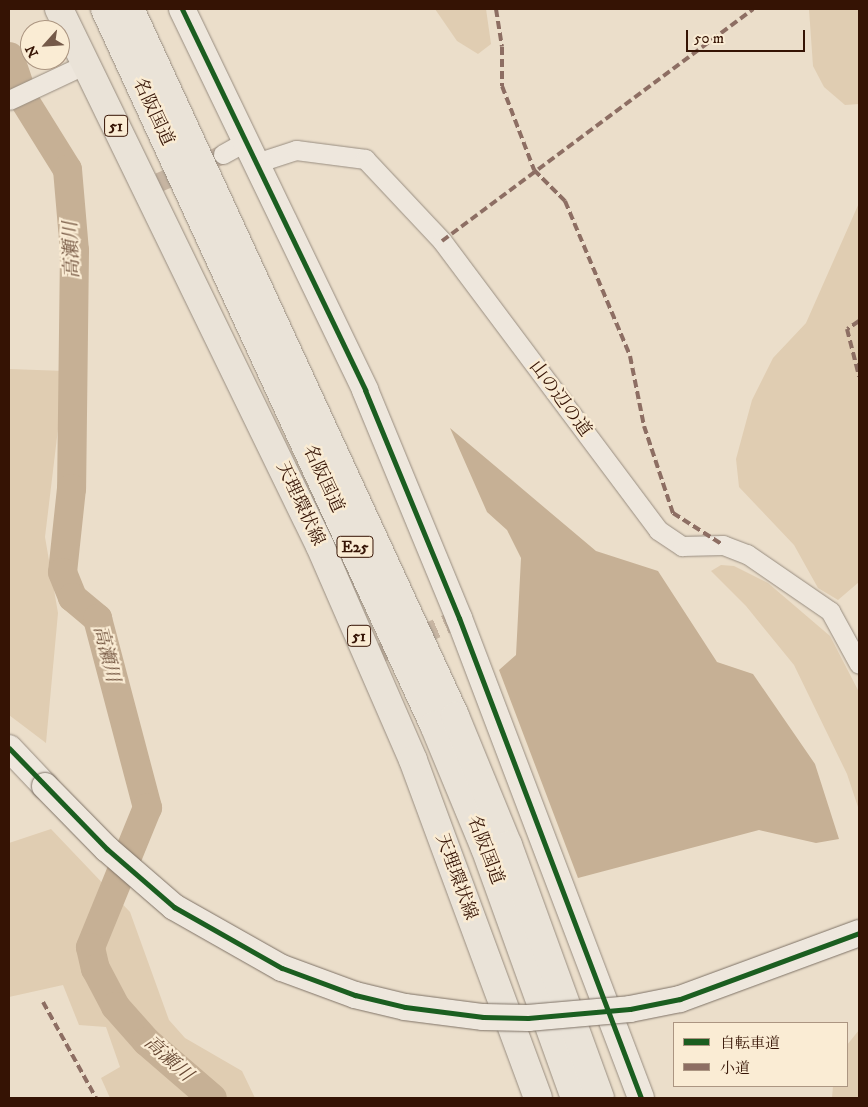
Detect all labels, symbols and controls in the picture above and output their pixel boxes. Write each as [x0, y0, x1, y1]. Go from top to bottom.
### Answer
north arrow [20, 20, 70, 70]
scale bar [688, 20, 807, 52]
text: 50 m [694, 29, 724, 48]
text: N [22, 42, 43, 60]
street label: 名阪国道 [128, 75, 178, 149]
road number: 51 [104, 112, 128, 140]
water label: 高瀬川 [60, 221, 84, 279]
street label: 山の辺の道 [524, 357, 596, 441]
street label: 名阪国道 [298, 442, 348, 516]
street label: 天理環状線 [271, 459, 329, 549]
road number: E25 [336, 534, 374, 560]
road number: 51 [346, 622, 372, 650]
water label: 高瀬川 [88, 624, 124, 684]
street label: 名阪国道 [462, 813, 508, 887]
street label: 天理環状線 [430, 831, 482, 923]
legend [673, 1022, 848, 1087]
water label: 高瀬川 [139, 1031, 197, 1087]
text: 自転車道 [720, 1034, 780, 1053]
text: 小道 [720, 1059, 750, 1078]

